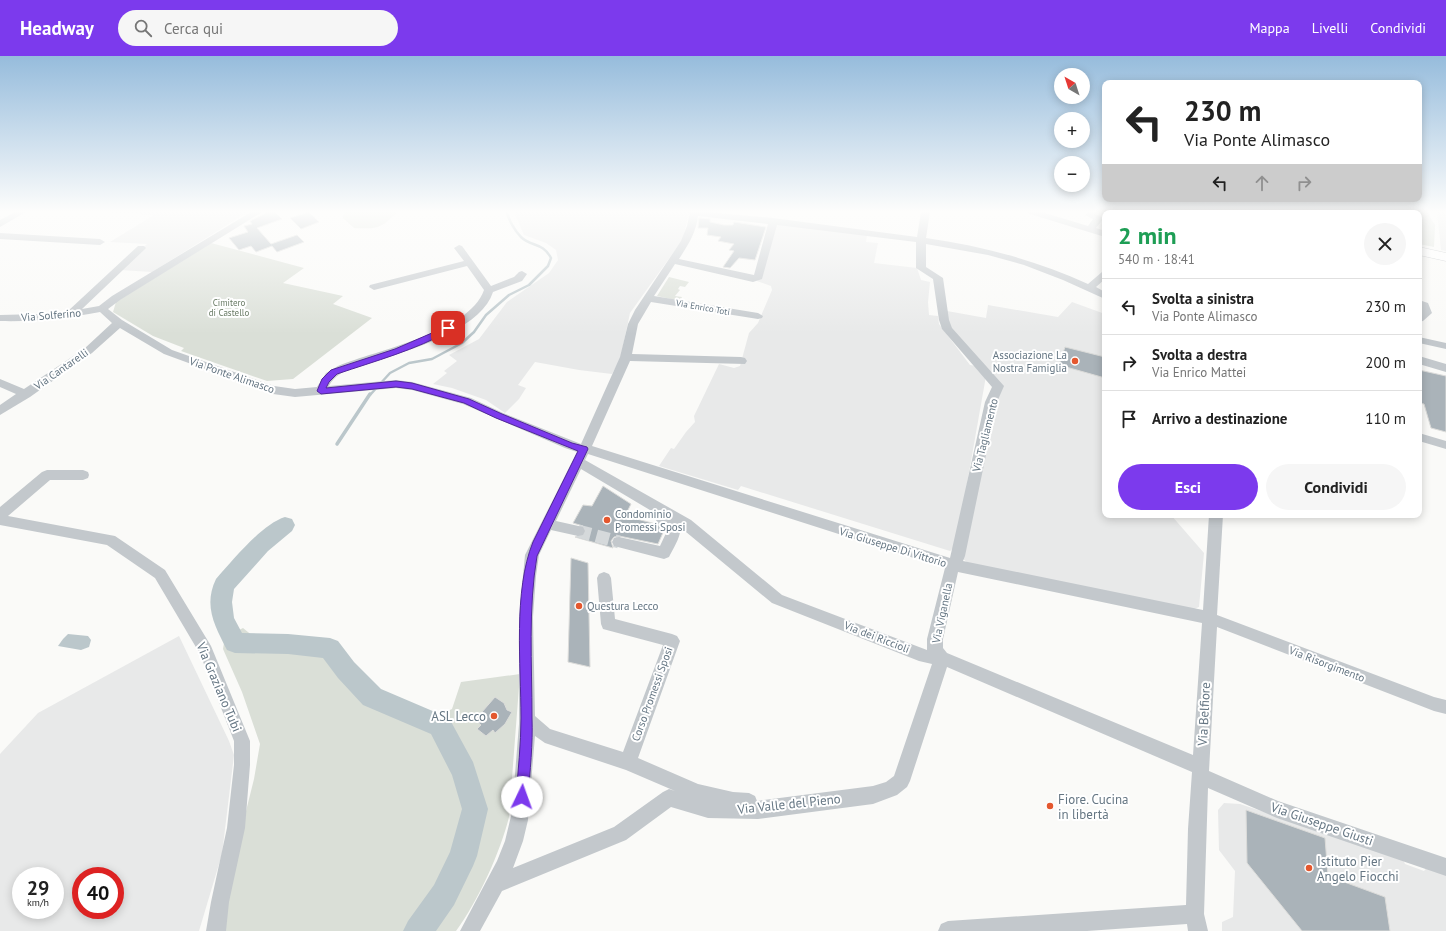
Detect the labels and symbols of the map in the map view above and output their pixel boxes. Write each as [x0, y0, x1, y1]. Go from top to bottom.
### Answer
north arrow [1054, 68, 1090, 104]
park label: Cimitero di Castello [209, 297, 249, 318]
street label: Via Enrico Toti [674, 297, 731, 317]
street label: Via Solferino [19, 305, 82, 325]
pin [431, 311, 465, 345]
street label: Via Cantarelli [30, 345, 91, 393]
place label: Associazione La Nostra Famiglia [993, 348, 1067, 375]
street label: Via Ponte Alimasco [187, 354, 277, 396]
marker: Associazione La Nostra Famiglia [1070, 356, 1080, 366]
street label: Via Tagliamento [969, 397, 1001, 474]
place label: Condominio Promessi Sposi [615, 507, 685, 534]
marker: Condominio Promessi Sposi [602, 515, 612, 525]
street label: Via Giuseppe Di Vittorio [837, 524, 949, 570]
street label: Via Viganella [929, 582, 955, 645]
place label: Questura Lecco [587, 599, 658, 613]
marker: Questura Lecco [574, 601, 584, 611]
street label: Via dei Riccioli [841, 618, 912, 656]
street label: Via Graziano Tubi [192, 639, 246, 734]
street label: Via Risorgimento [1286, 643, 1367, 685]
street label: Corso Promessi Sposi [628, 645, 676, 743]
street label: Via Belfiore [1194, 682, 1214, 747]
place label: ASL Lecco [431, 708, 486, 725]
marker: ASL Lecco [489, 711, 499, 721]
position arrow [501, 776, 543, 818]
street label: Via Valle del Pieno [736, 790, 841, 818]
place label: Fiore. Cucina in libertà [1058, 791, 1129, 823]
street label: Via Giuseppe Giusti [1268, 798, 1375, 849]
marker: Fiore. Cucina in libertà [1045, 801, 1055, 811]
place label: Istituto Pier Angelo Fiocchi [1317, 853, 1399, 885]
marker: Istituto Pier Angelo Fiocchi [1304, 863, 1314, 873]
speed limit sign: 40 [72, 867, 124, 919]

